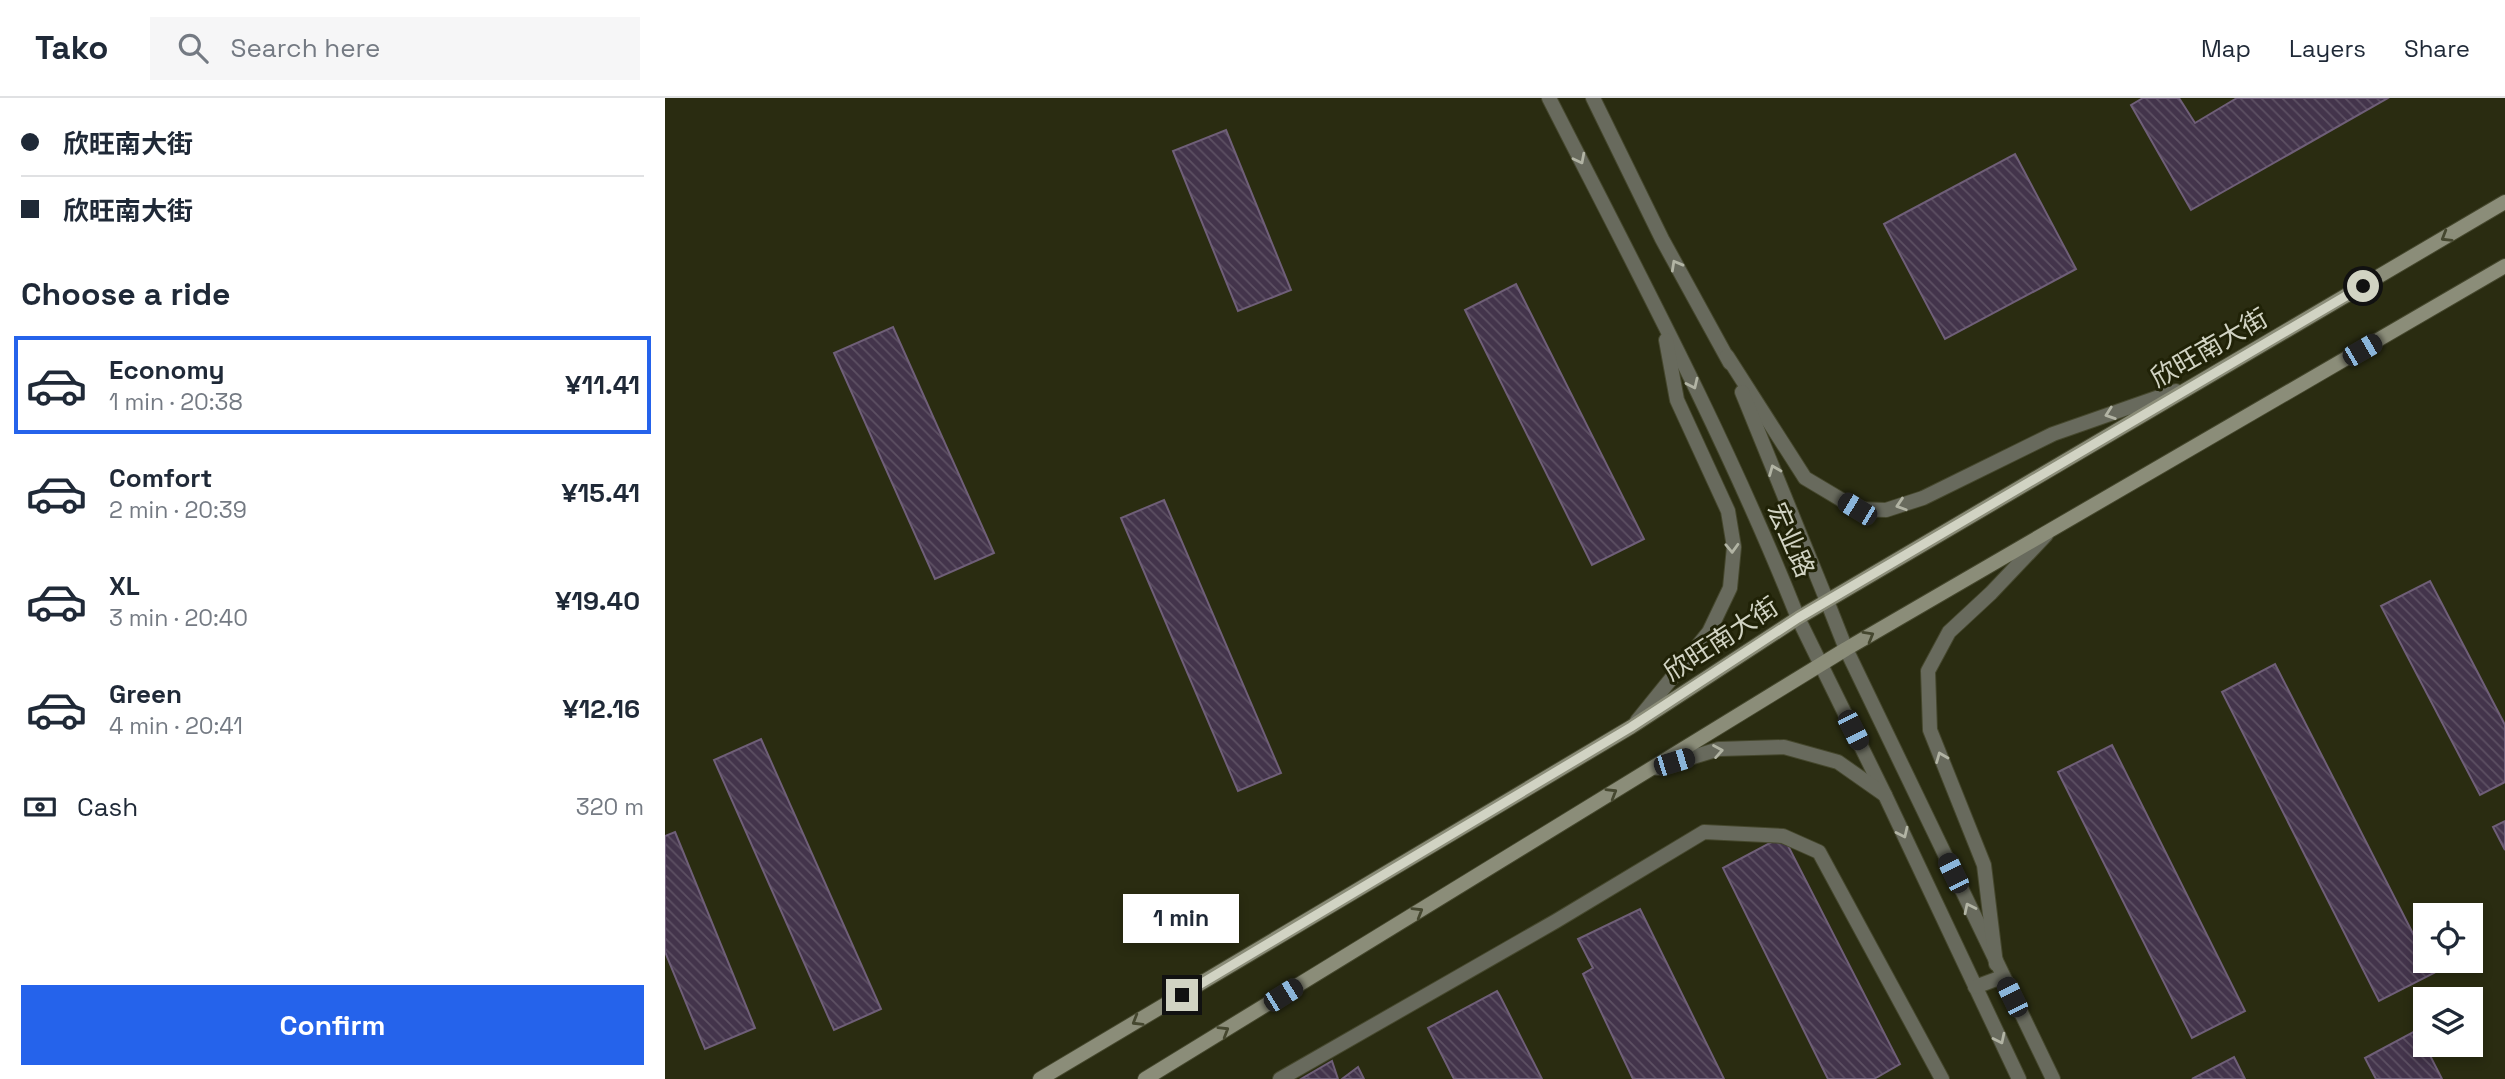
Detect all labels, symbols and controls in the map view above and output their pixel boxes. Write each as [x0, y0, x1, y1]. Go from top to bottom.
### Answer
search box [150, 17, 640, 80]
text: Tako [35, 27, 108, 69]
icon: search [174, 29, 212, 67]
text: Search here [230, 31, 380, 65]
text: Map [2201, 33, 2251, 64]
text: Layers [2289, 33, 2366, 64]
text: Share [2404, 33, 2470, 64]
text: 欣旺南大街 [63, 127, 193, 161]
one-way arrow [1572, 152, 1586, 164]
text: 欣旺南大街 [63, 194, 193, 228]
one-way arrow [2441, 229, 2454, 242]
one-way arrow [1671, 259, 1684, 272]
route start [2347, 270, 2379, 302]
text: Choose a ride [21, 274, 231, 314]
street label: 欣旺南大街 [2144, 301, 2274, 395]
car [2339, 330, 2386, 370]
text: Economy [109, 353, 225, 387]
icon: car [25, 354, 88, 417]
text: ¥11.41 [565, 368, 640, 402]
one-way arrow [1684, 377, 1698, 389]
text: 1 min · 20:38 [109, 387, 243, 417]
one-way arrow [2104, 406, 2116, 420]
text: Comfort [109, 461, 212, 495]
icon: car [25, 462, 88, 525]
one-way arrow [1768, 465, 1782, 477]
text: ¥15.41 [561, 476, 640, 510]
car [1834, 489, 1881, 529]
text: 2 min · 20:39 [109, 495, 247, 525]
street label: 宏业路 [1760, 497, 1822, 583]
one-way arrow [1896, 497, 1908, 511]
one-way arrow [1725, 543, 1740, 554]
text: XL [109, 569, 140, 603]
icon: car [25, 570, 88, 633]
text: ¥19.40 [555, 584, 640, 618]
street label: 欣旺南大街 [1657, 589, 1785, 689]
text: 3 min · 20:40 [109, 603, 248, 633]
one-way arrow [1862, 631, 1875, 644]
text: Green [109, 677, 182, 711]
icon: car [25, 678, 88, 741]
text: ¥12.16 [562, 692, 640, 726]
car [1835, 707, 1872, 753]
text: 4 min · 20:41 [109, 711, 243, 741]
one-way arrow [1712, 744, 1724, 759]
car [1651, 746, 1698, 778]
one-way arrow [1936, 752, 1950, 764]
icon: cash [21, 788, 59, 826]
one-way arrow [1605, 789, 1618, 802]
text: Cash [77, 790, 138, 824]
text: 320 m [576, 792, 644, 822]
one-way arrow [1895, 826, 1909, 838]
car [1935, 850, 1972, 896]
callout: 1 min [1124, 894, 1240, 942]
text: 1 min [1153, 903, 1209, 933]
one-way arrow [1963, 903, 1977, 915]
map controls [2413, 903, 2483, 1057]
button: locate [2413, 903, 2483, 973]
one-way arrow [1411, 907, 1424, 920]
car [1994, 974, 2031, 1020]
car [1260, 975, 1307, 1015]
route end [1166, 979, 1198, 1011]
button: Confirm [21, 985, 644, 1065]
button: layers [2413, 987, 2483, 1057]
one-way arrow [1132, 1013, 1145, 1026]
one-way arrow [1217, 1026, 1230, 1039]
one-way arrow [1991, 1032, 2005, 1044]

